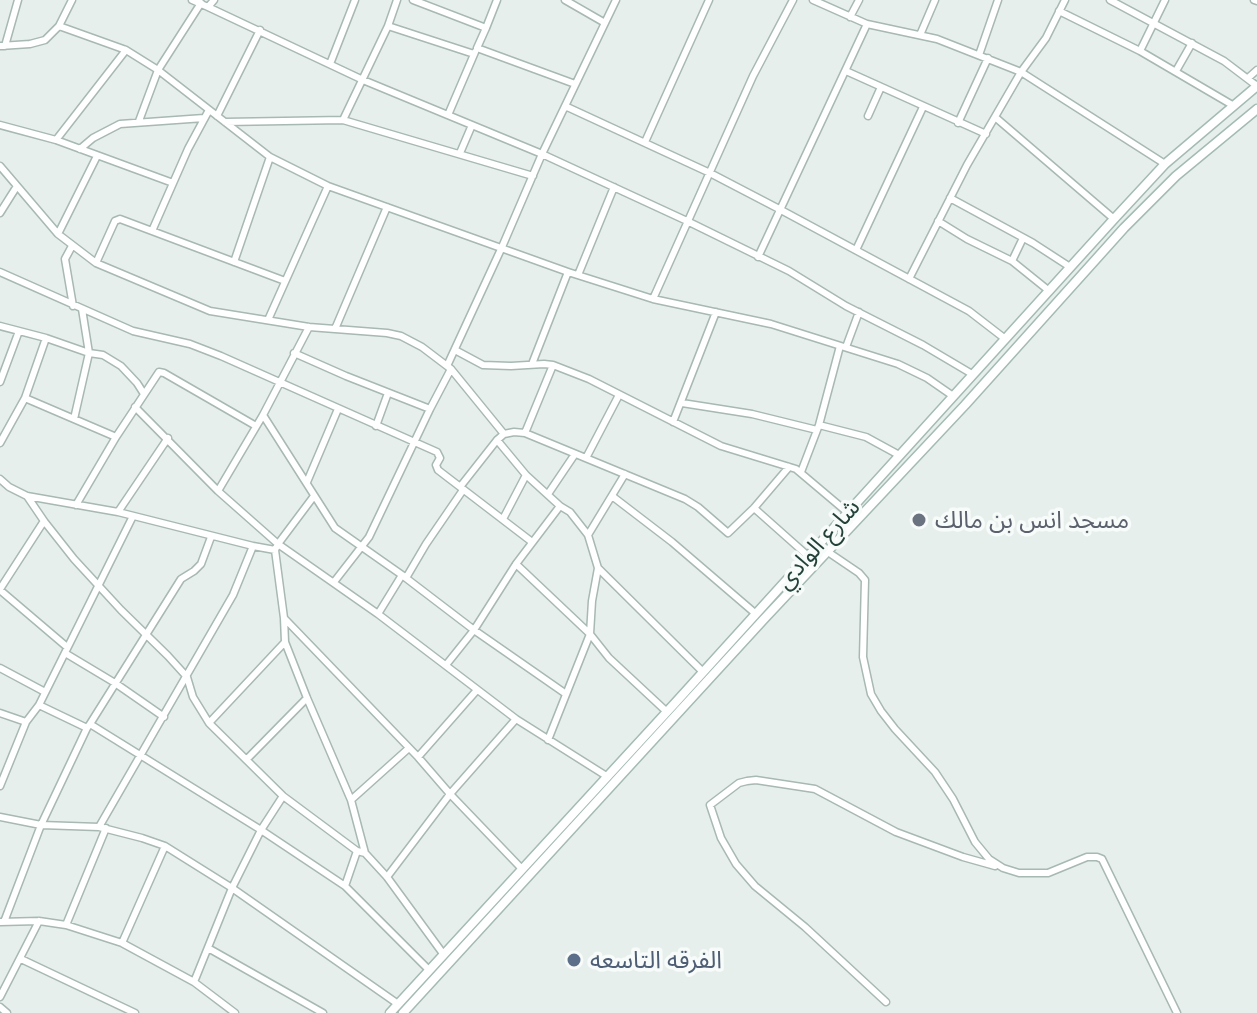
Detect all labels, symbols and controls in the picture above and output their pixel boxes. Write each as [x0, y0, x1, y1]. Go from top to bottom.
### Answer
street label: شارع الوادي [770, 493, 866, 595]
place label: مسجد انس بن مالك [935, 506, 1129, 534]
marker: مسجد انس بن مالك [910, 511, 928, 529]
place label: الفرقه التاسعه [590, 946, 722, 974]
marker: الفرقه التاسعه [565, 951, 583, 969]

